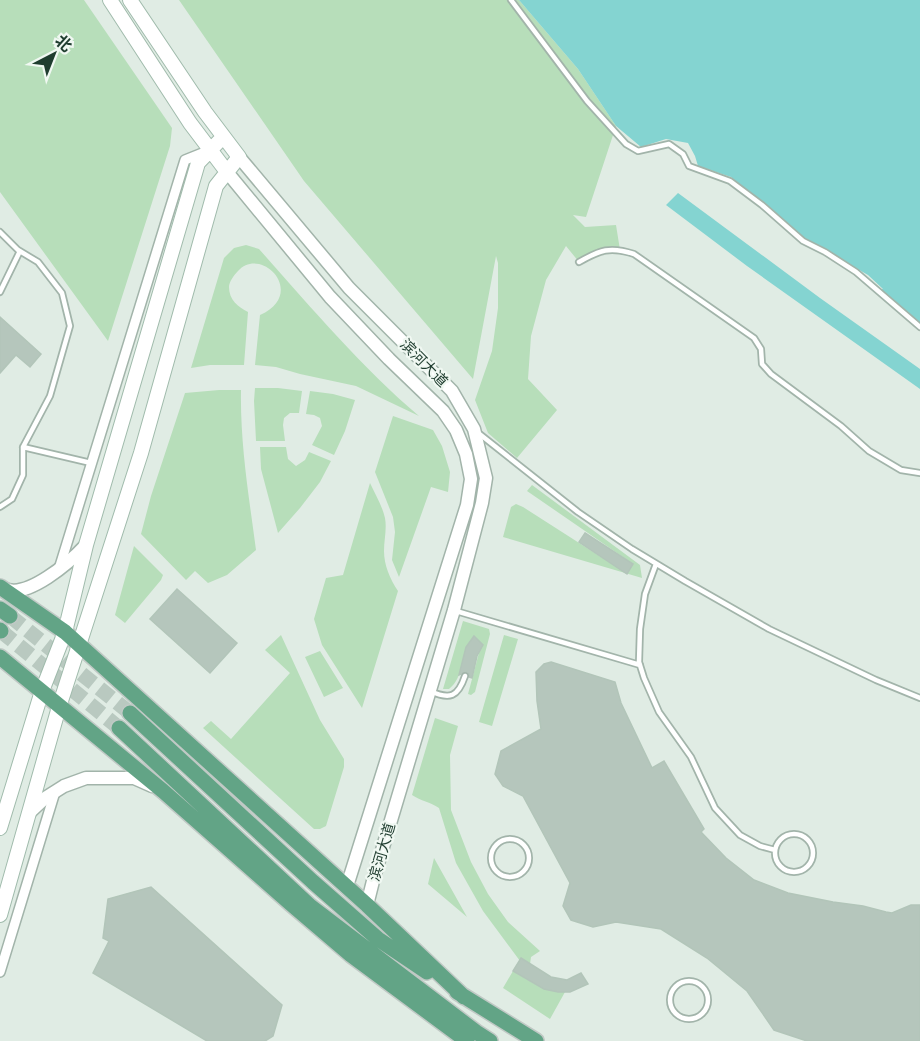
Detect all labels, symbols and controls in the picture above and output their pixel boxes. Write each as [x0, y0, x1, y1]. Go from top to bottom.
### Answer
north arrow [24, 24, 84, 84]
text: 北 [50, 29, 78, 57]
street label: 滨河大道 [395, 333, 454, 392]
street label: 滨河大道 [362, 820, 401, 884]

